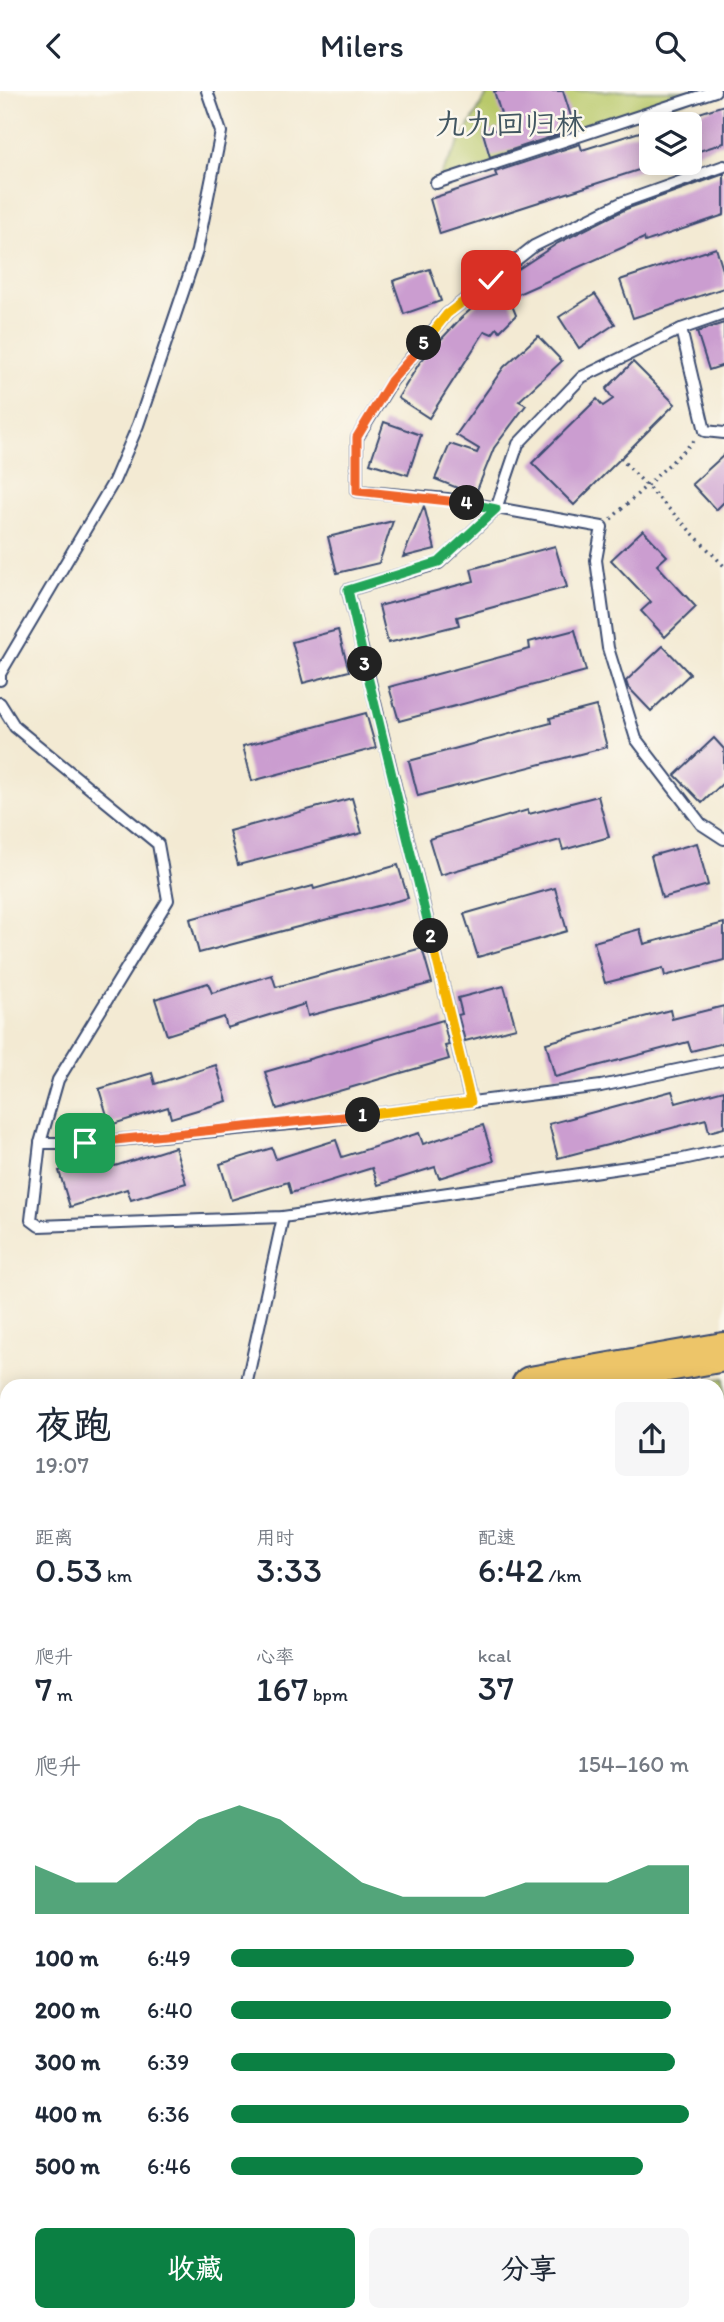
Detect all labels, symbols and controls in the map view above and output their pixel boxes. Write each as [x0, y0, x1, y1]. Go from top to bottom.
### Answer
icon: back [35, 27, 73, 65]
text: Milers [320, 27, 404, 65]
icon: search [651, 27, 689, 65]
park label: 九九回归林 [435, 105, 585, 142]
map controls [639, 112, 702, 175]
button: layers [639, 112, 702, 175]
pin [461, 250, 521, 310]
icon: check [472, 261, 510, 299]
pin: 5 [406, 325, 442, 361]
text: 5 [419, 331, 428, 354]
pin: 4 [449, 485, 484, 521]
text: 4 [461, 491, 472, 514]
pin: 3 [348, 647, 382, 681]
text: 3 [359, 652, 370, 675]
pin: 2 [414, 919, 448, 953]
text: 2 [426, 924, 436, 947]
pin: 1 [346, 1097, 380, 1133]
text: 1 [358, 1103, 367, 1126]
pin [55, 1113, 115, 1173]
icon: arrive [66, 1124, 104, 1162]
text: 夜跑 [35, 1402, 111, 1448]
button: share [615, 1402, 689, 1476]
text: 19:07 [35, 1451, 89, 1479]
text: 距离 [35, 1526, 73, 1549]
text: 用时 [256, 1526, 294, 1549]
text: 配速 [478, 1526, 516, 1549]
text: 0.53 [35, 1549, 103, 1591]
text: 3:33 [256, 1549, 322, 1591]
text: 6:42 [478, 1549, 544, 1591]
text: km [103, 1564, 132, 1587]
text: /km [544, 1564, 582, 1587]
text: kcal [478, 1644, 511, 1667]
text: 爬升 [35, 1645, 73, 1668]
text: 心率 [256, 1645, 294, 1668]
text: 37 [478, 1667, 514, 1709]
text: 7 [35, 1668, 52, 1710]
text: 167 [256, 1668, 308, 1710]
text: m [52, 1683, 73, 1706]
text: bpm [308, 1683, 348, 1706]
text: 154–160 m [578, 1750, 689, 1778]
text: 爬升 [35, 1752, 81, 1780]
text: 100 m [35, 1944, 99, 1972]
text: 6:49 [147, 1944, 191, 1972]
text: 200 m [35, 1996, 100, 2024]
text: 6:40 [147, 1996, 193, 2024]
text: 300 m [35, 2048, 100, 2076]
text: 6:39 [147, 2048, 189, 2076]
text: 400 m [35, 2100, 102, 2128]
text: 6:36 [147, 2100, 190, 2128]
text: 500 m [35, 2152, 100, 2180]
text: 6:46 [147, 2152, 191, 2180]
button: 收藏 [35, 2228, 355, 2308]
button: 分享 [369, 2228, 689, 2308]

